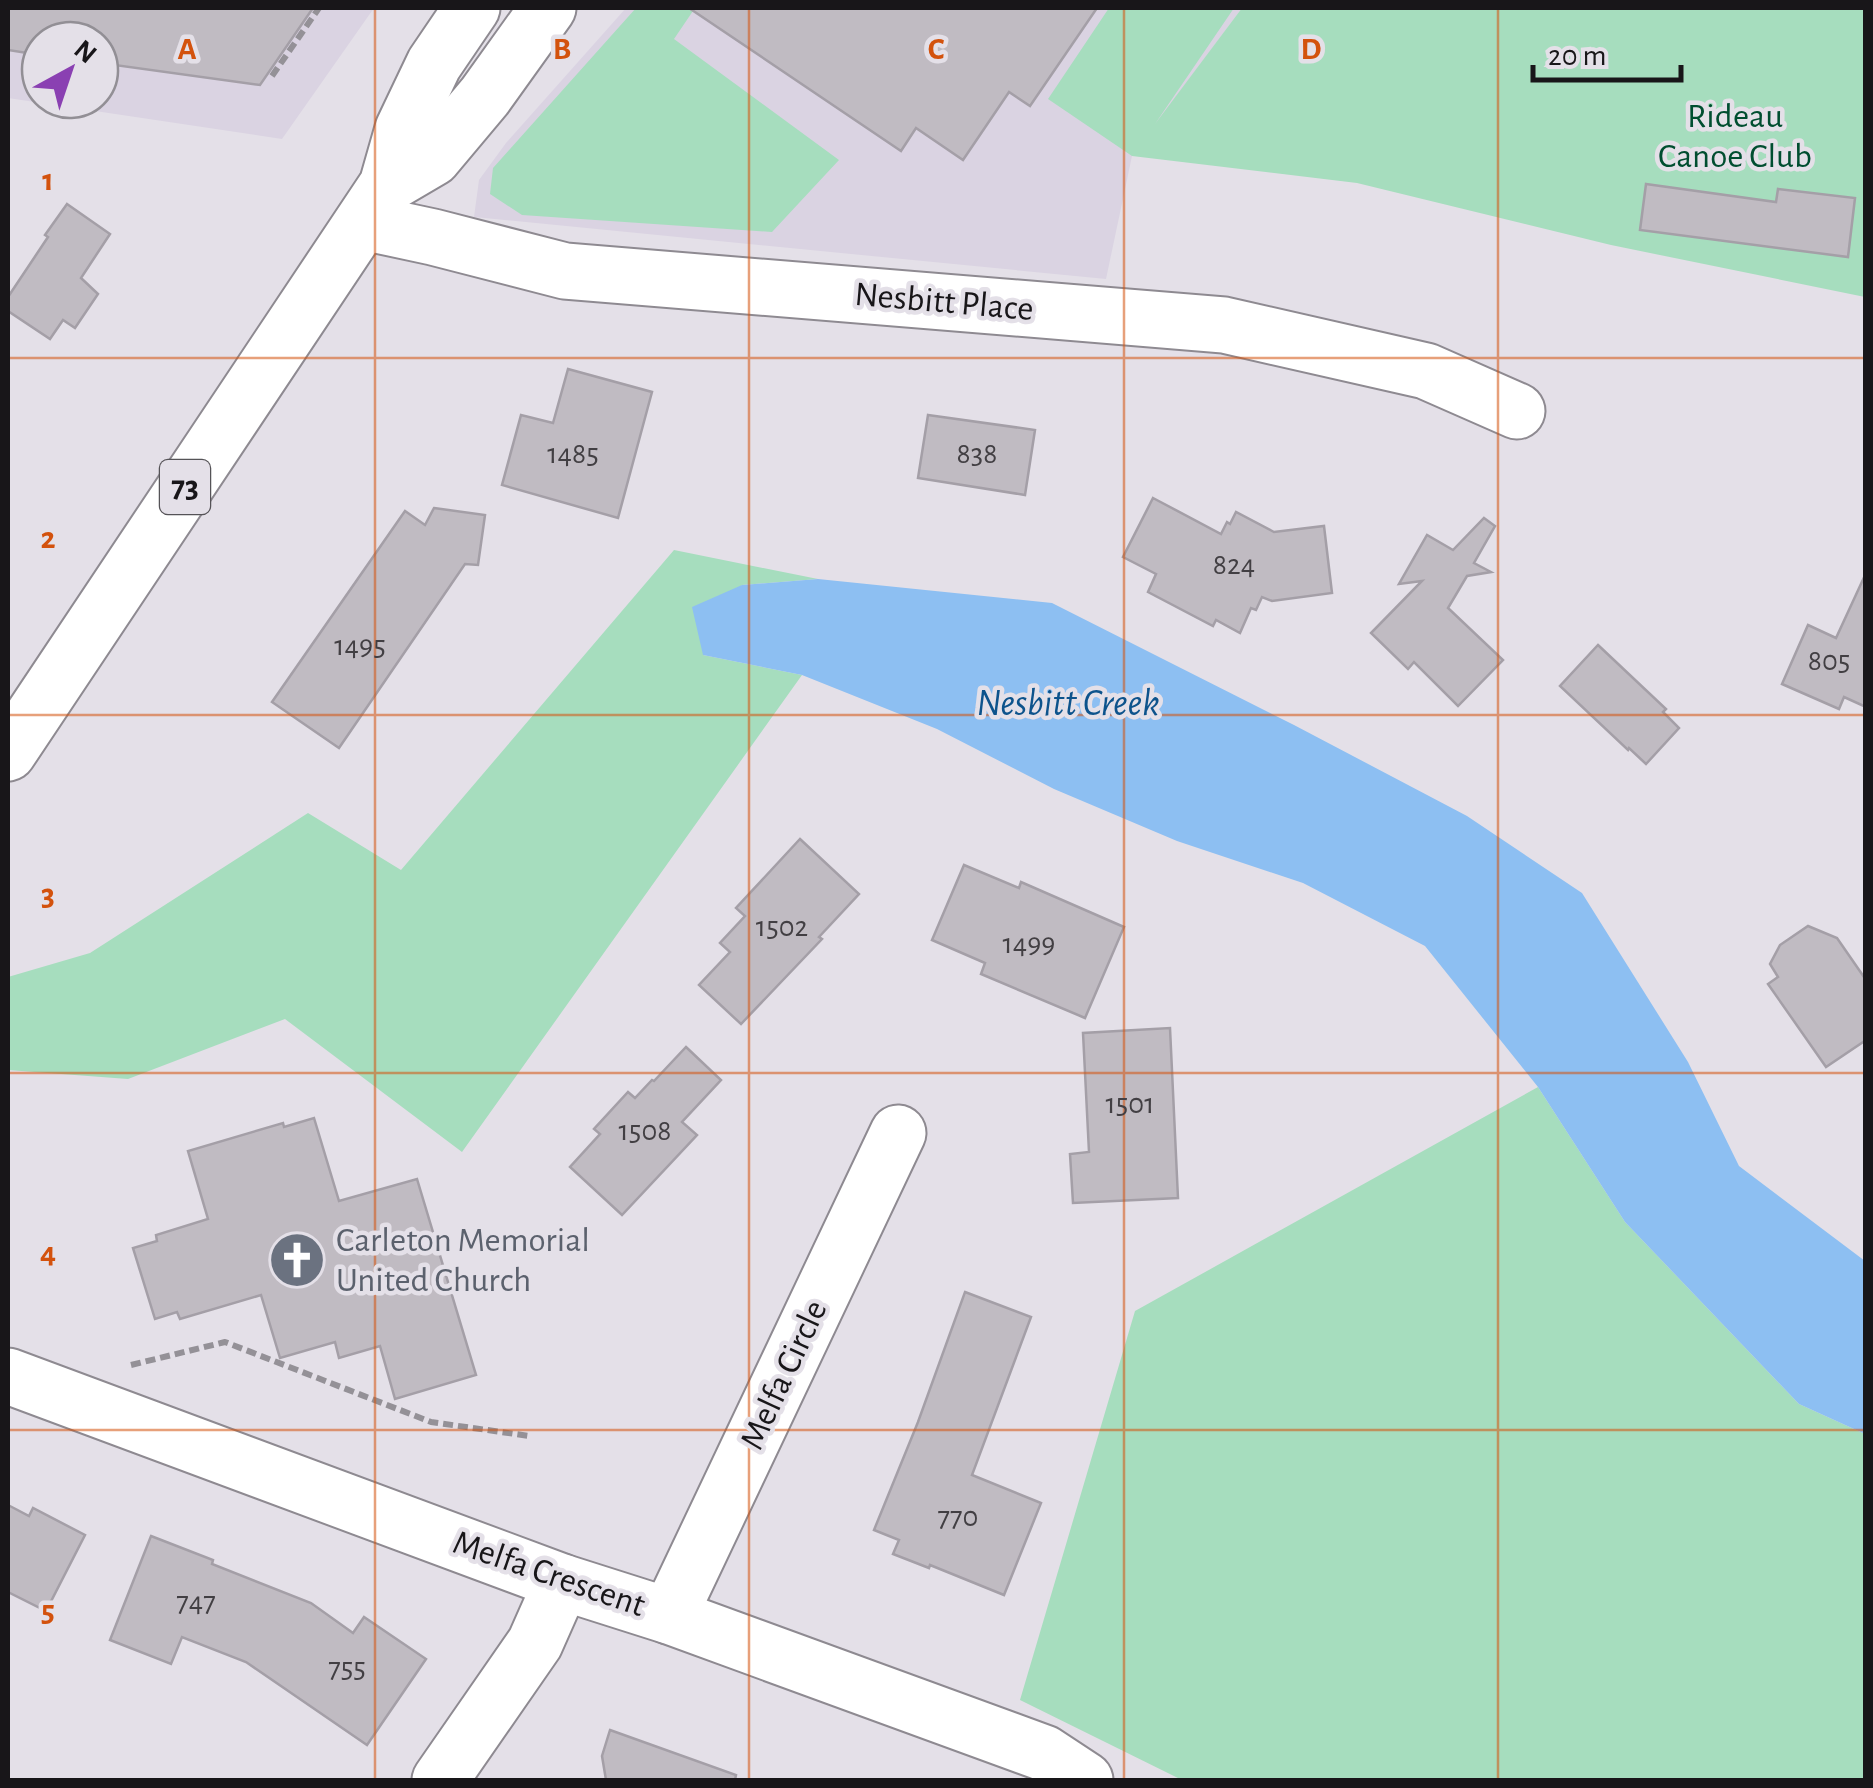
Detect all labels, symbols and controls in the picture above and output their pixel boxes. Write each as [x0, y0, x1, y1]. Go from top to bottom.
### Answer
north arrow [20, 20, 120, 120]
scale bar [1533, 20, 1680, 82]
text: A [177, 33, 197, 65]
text: B [553, 33, 571, 65]
text: C [928, 33, 945, 65]
text: D [1301, 33, 1322, 65]
text: N [68, 35, 101, 69]
text: 20 m [1548, 41, 1606, 71]
park label: Rideau Canoe Club [1658, 99, 1812, 174]
text: 1 [42, 164, 54, 196]
street label: Nesbitt Place [853, 277, 1035, 327]
house number: 1485 [547, 439, 599, 469]
house number: 838 [957, 439, 997, 469]
road number: 73 [160, 460, 210, 514]
text: 2 [40, 522, 56, 554]
house number: 824 [1213, 550, 1255, 580]
house number: 1495 [334, 631, 386, 661]
house number: 805 [1808, 646, 1850, 676]
water label: Nesbitt Creek [976, 685, 1160, 723]
text: 3 [41, 879, 55, 911]
house number: 1502 [756, 912, 808, 942]
house number: 1499 [1003, 929, 1055, 959]
house number: 1501 [1105, 1089, 1155, 1119]
house number: 1508 [619, 1116, 671, 1146]
place label: Carleton Memorial United Church [336, 1223, 590, 1298]
church icon: Carleton Memorial United Church [267, 1230, 327, 1290]
text: 4 [40, 1237, 56, 1269]
street label: Melfa Circle [734, 1295, 834, 1455]
house number: 770 [938, 1502, 978, 1532]
street label: Melfa Crescent [448, 1525, 650, 1623]
house number: 747 [176, 1587, 216, 1617]
text: 5 [41, 1595, 55, 1627]
house number: 755 [328, 1653, 366, 1683]

